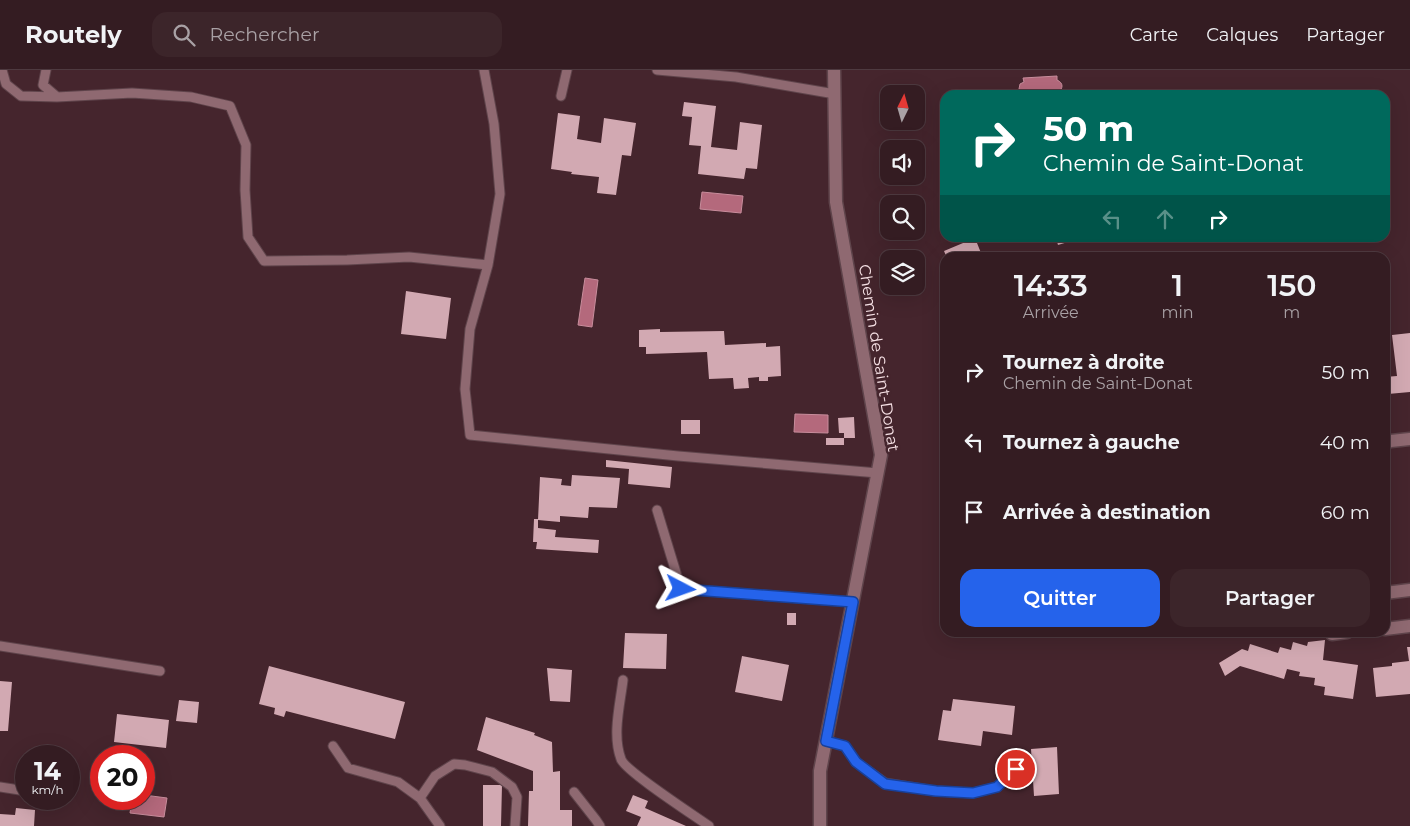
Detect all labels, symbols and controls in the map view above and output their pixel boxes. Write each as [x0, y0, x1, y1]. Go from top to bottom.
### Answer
search box [152, 12, 502, 57]
text: Routely [25, 20, 122, 49]
icon: search [170, 21, 198, 49]
text: Rechercher [210, 23, 320, 46]
text: Carte [1130, 24, 1178, 46]
text: Calques [1206, 24, 1278, 46]
text: Partager [1306, 24, 1385, 46]
north arrow [880, 85, 925, 130]
map controls [880, 85, 925, 295]
text: 50 m [1043, 107, 1134, 150]
icon: right [960, 110, 1025, 175]
button: sound [880, 140, 925, 185]
text: Chemin de Saint-Donat [1043, 150, 1304, 177]
button: search [880, 195, 925, 240]
icon: left [1098, 205, 1126, 233]
icon: ahead [1151, 205, 1179, 233]
icon: right [1204, 205, 1232, 233]
button: layers [880, 250, 925, 295]
street label: Chemin de Saint-Donat [855, 263, 903, 454]
text: 14:33 [1014, 267, 1088, 304]
text: 1 [1172, 267, 1183, 304]
text: 150 [1267, 267, 1316, 304]
text: Arrivée [1023, 303, 1079, 322]
text: min [1161, 303, 1194, 322]
text: m [1283, 303, 1300, 322]
text: Tournez à droite [1003, 351, 1164, 374]
icon: right [960, 358, 988, 386]
text: 50 m [1322, 361, 1370, 384]
text: Chemin de Saint-Donat [1003, 374, 1193, 393]
icon: left [960, 428, 988, 456]
text: Tournez à gauche [1003, 431, 1180, 454]
text: 40 m [1320, 431, 1370, 454]
icon: arrive [960, 498, 988, 526]
text: Arrivée à destination [1003, 501, 1211, 524]
text: 60 m [1321, 501, 1370, 524]
position arrow [654, 562, 706, 614]
button: Quitter [960, 569, 1160, 627]
button: Partager [1170, 569, 1370, 627]
speed limit sign: 20 [90, 745, 155, 810]
pin [995, 748, 1037, 790]
icon: arrive [1002, 755, 1030, 783]
text: 14 [34, 756, 61, 786]
text: km/h [31, 782, 64, 797]

